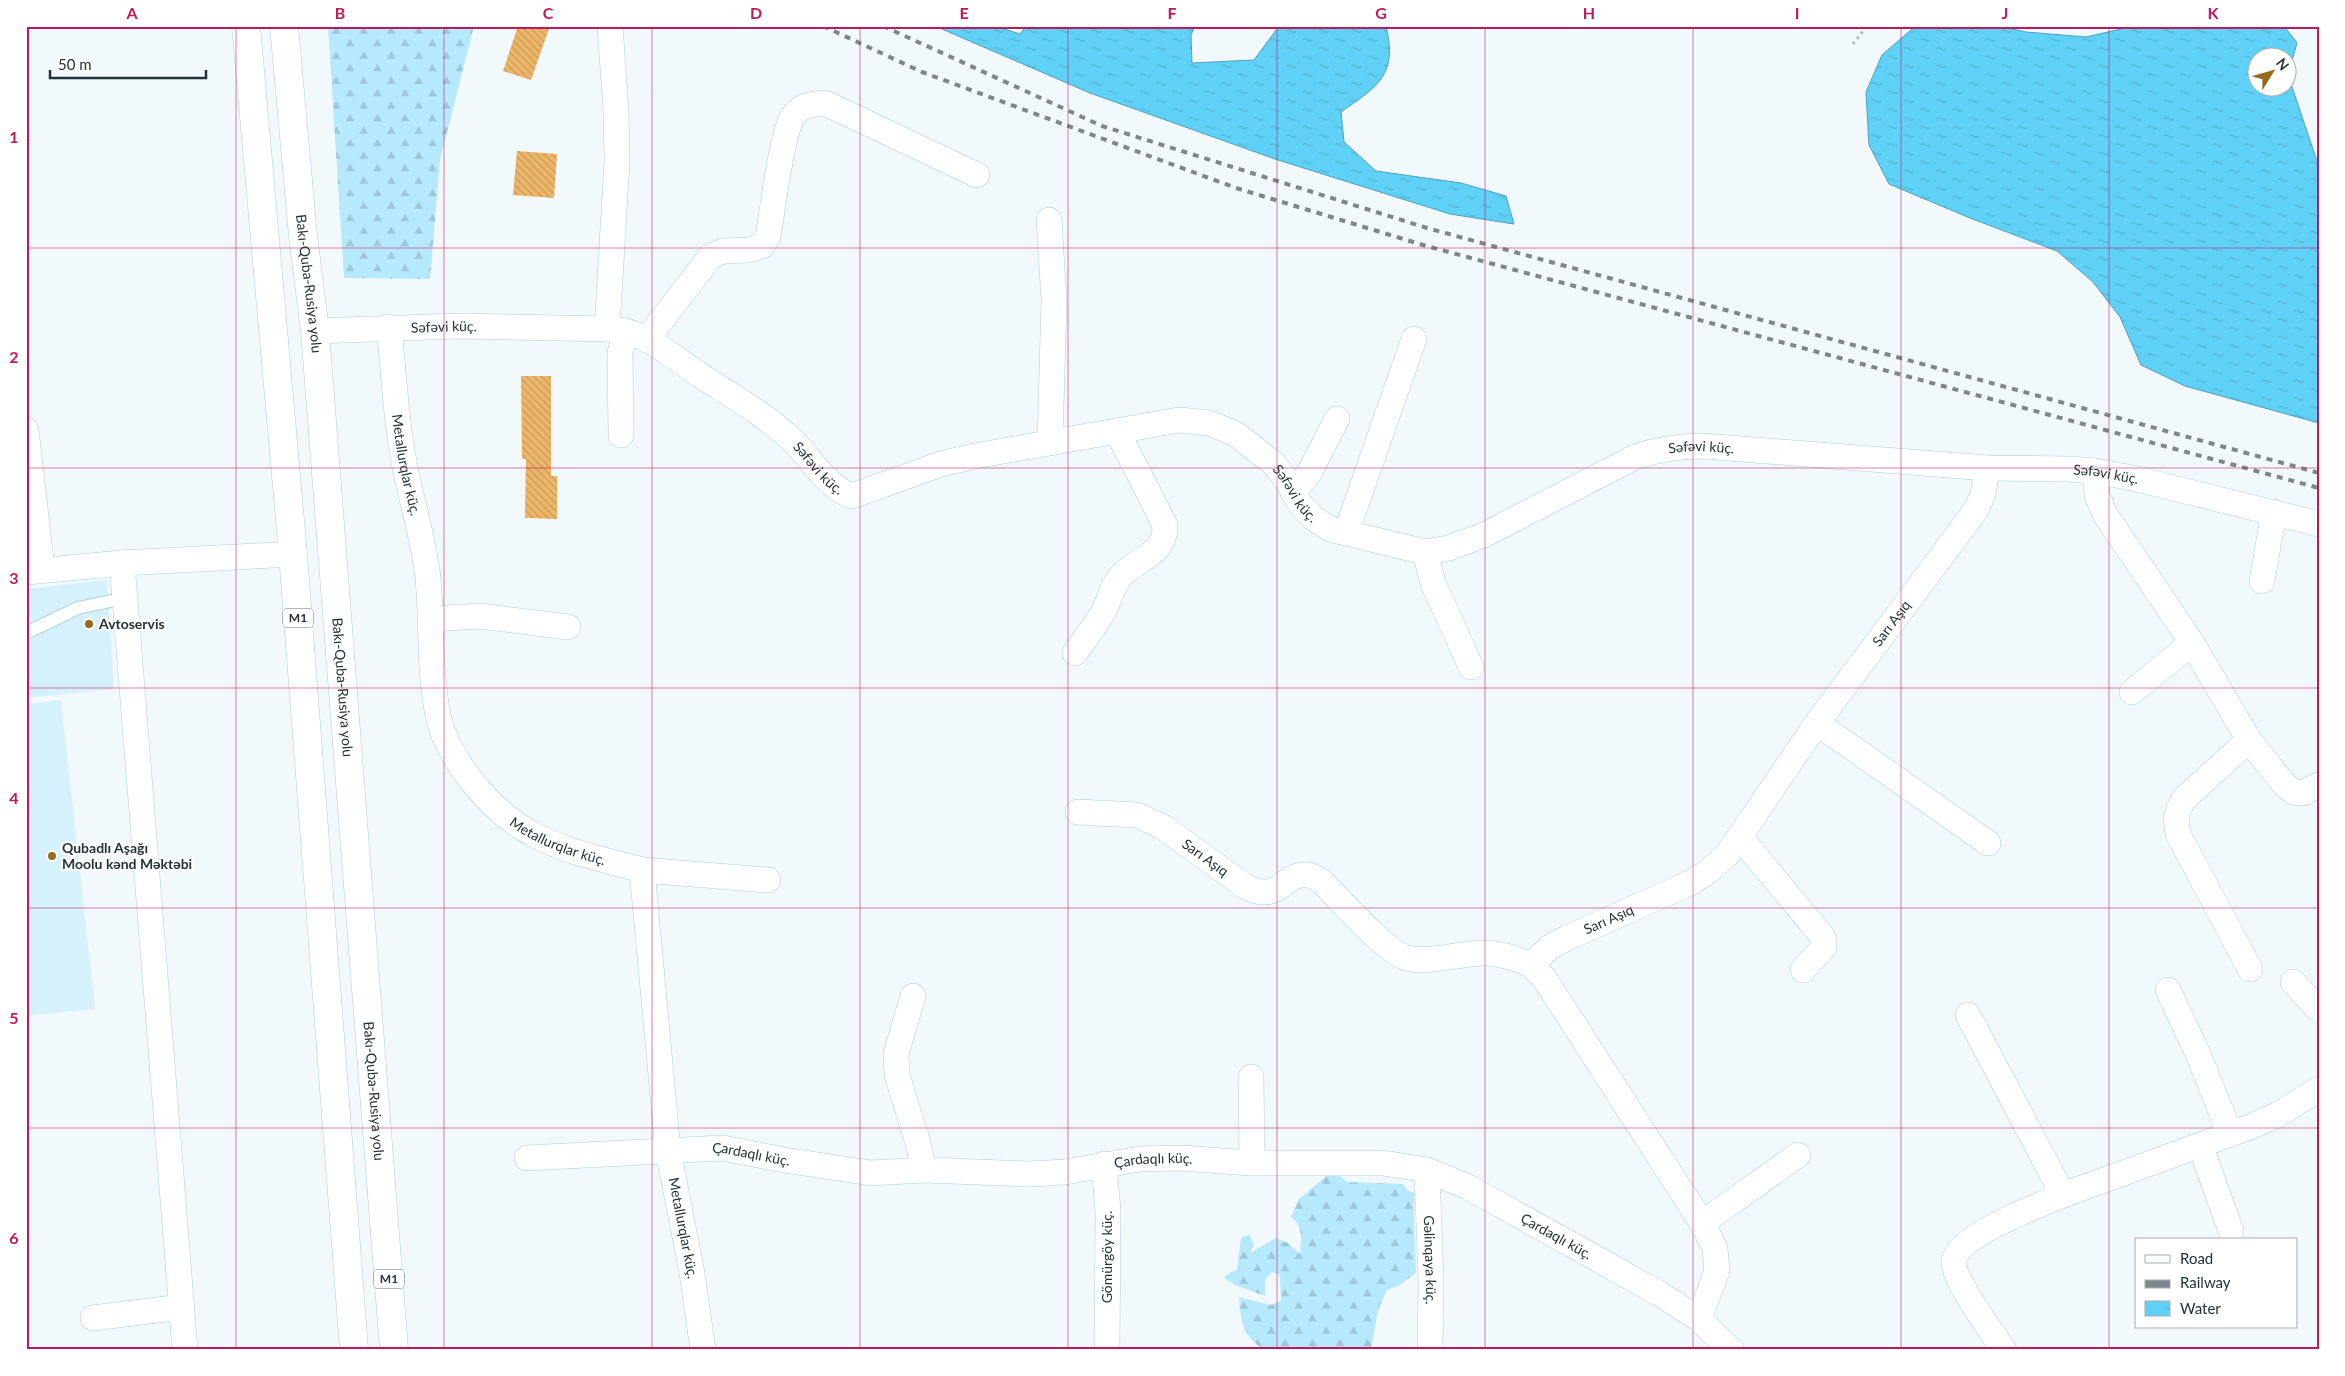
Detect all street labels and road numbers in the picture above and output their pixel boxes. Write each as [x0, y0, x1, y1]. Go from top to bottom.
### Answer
street label: Bakı-Quba-Rusiya yolu [293, 214, 326, 354]
street label: Səfəvi küç. [411, 317, 477, 336]
street label: Metallurqlar küç. [389, 413, 425, 517]
street label: Səfəvi küç. [1667, 437, 1735, 456]
street label: Səfəvi küç. [790, 438, 847, 498]
street label: Səfəvi küç. [2073, 460, 2141, 487]
street label: Səfəvi küç. [1270, 461, 1320, 526]
street label: Sarı Aşıq [1868, 597, 1914, 649]
road number: M1 [283, 608, 313, 628]
street label: Bakı-Quba-Rusiya yolu [329, 617, 357, 758]
street label: Metallurqlar küç. [507, 813, 608, 868]
street label: Sarı Aşıq [1179, 835, 1232, 880]
street label: Sarı Aşıq [1581, 900, 1636, 938]
street label: Bakı-Quba-Rusiya yolu [361, 1021, 388, 1161]
street label: Çardaqlı küç. [712, 1139, 791, 1169]
street label: Çardaqlı küç. [1113, 1149, 1193, 1171]
street label: Metallurqlar küç. [666, 1176, 702, 1280]
street label: Çardaqlı küç. [1518, 1209, 1595, 1262]
street label: Gömürgöy küç. [1098, 1211, 1115, 1303]
street label: Gəlinqaya küç. [1421, 1215, 1440, 1305]
road number: M1 [374, 1270, 404, 1288]

